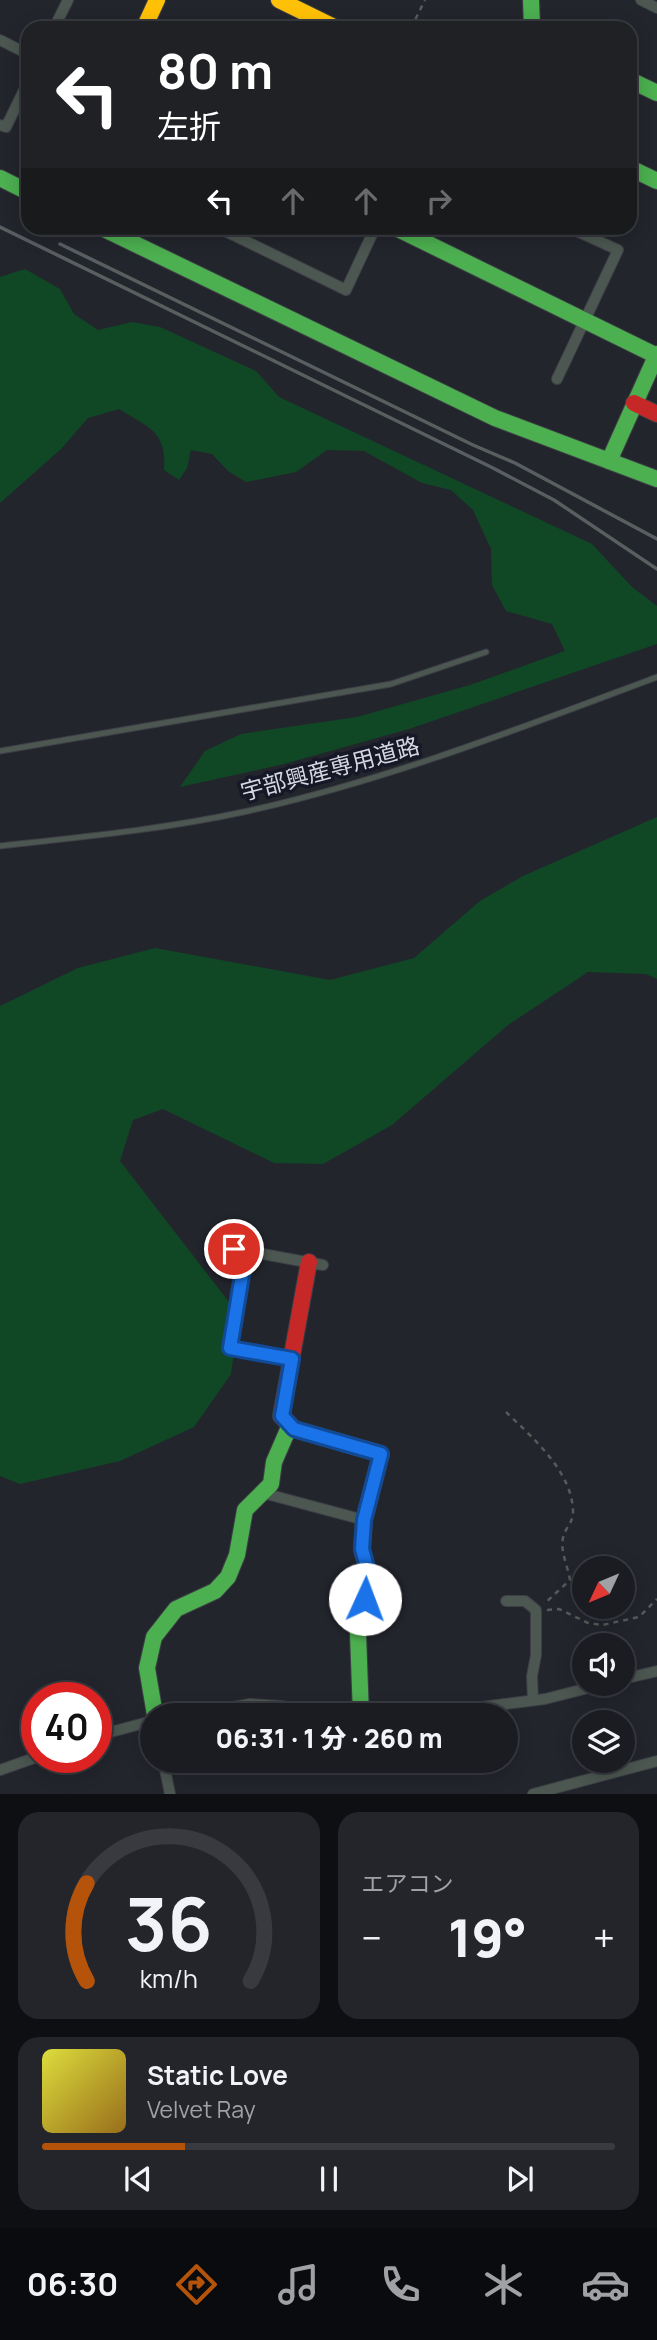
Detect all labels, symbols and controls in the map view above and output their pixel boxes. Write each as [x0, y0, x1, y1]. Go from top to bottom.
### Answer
text: 80 m [157, 37, 273, 104]
icon: left [42, 49, 133, 140]
text: 左折 [157, 104, 221, 148]
icon: left [201, 182, 239, 220]
icon: ahead [274, 182, 312, 220]
icon: ahead [347, 182, 385, 220]
icon: right [420, 182, 458, 220]
street label: 宇部興産専用道路 [237, 729, 423, 807]
pin [204, 1219, 264, 1279]
icon: arrive [215, 1230, 253, 1268]
north arrow [572, 1556, 635, 1619]
map controls [572, 1556, 635, 1773]
position arrow [328, 1562, 402, 1636]
button: sound [572, 1633, 635, 1696]
speed limit sign: 40 [21, 1682, 112, 1773]
button: layers [572, 1710, 635, 1773]
text: 06:31 · 1 分 · 260 m [216, 1720, 442, 1756]
text: エアコン [362, 1867, 454, 1899]
text: 36 [125, 1874, 213, 1974]
text: 19° [448, 1902, 527, 1973]
text: − [362, 1911, 382, 1963]
text: + [593, 1911, 615, 1963]
text: km/h [140, 1961, 198, 1996]
text: Static Love [147, 2057, 288, 2093]
text: Velvet Ray [147, 2093, 256, 2125]
icon: previous [119, 2160, 157, 2198]
icon: pause [310, 2160, 348, 2198]
icon: next [501, 2160, 539, 2198]
icon: directions [172, 2260, 221, 2309]
icon: music [274, 2260, 323, 2309]
icon: phone [376, 2260, 425, 2309]
icon: climate [479, 2260, 528, 2309]
icon: car [581, 2260, 630, 2309]
text: 06:30 [27, 2262, 118, 2306]

